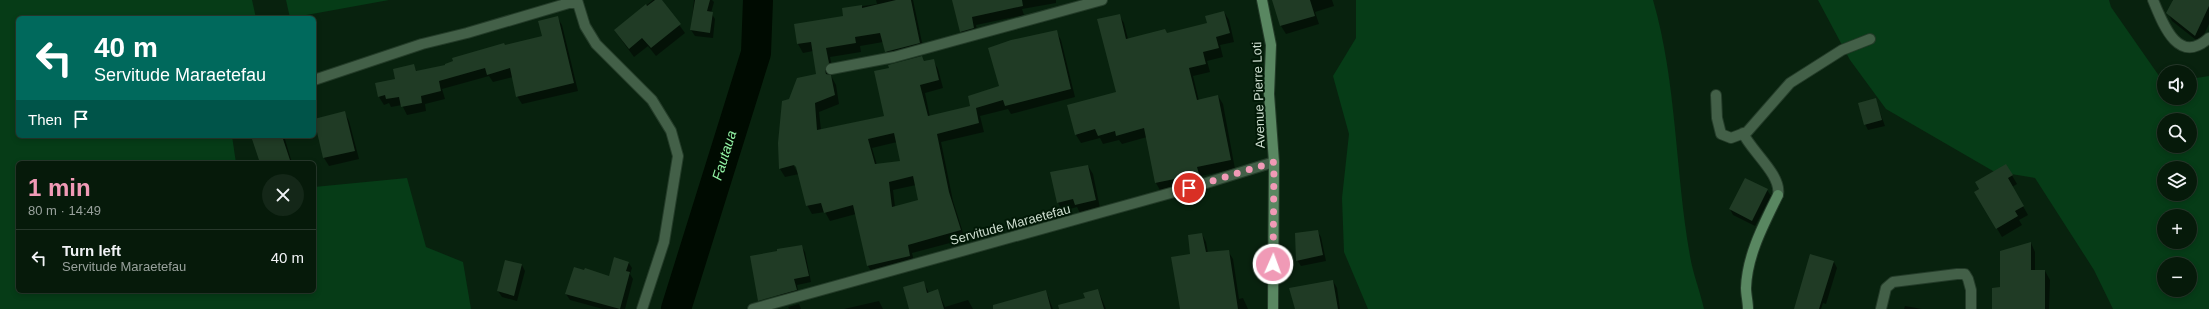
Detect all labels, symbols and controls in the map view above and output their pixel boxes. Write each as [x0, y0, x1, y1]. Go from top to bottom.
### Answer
icon: left [28, 32, 80, 84]
text: 40 m [94, 32, 158, 63]
street label: Avenue Pierre Loti [1249, 41, 1268, 149]
text: Servitude Maraetefau [94, 65, 266, 85]
map controls [2157, 65, 2197, 297]
button: sound [2157, 65, 2197, 105]
icon: arrive [70, 108, 92, 130]
text: Then [28, 111, 62, 128]
button: search [2157, 113, 2197, 153]
water label: Fautaua [709, 128, 739, 182]
button: layers [2157, 161, 2197, 201]
pin [1172, 171, 1206, 205]
text: 1 min [28, 174, 91, 201]
button: close [262, 174, 304, 216]
icon: arrive [1178, 177, 1200, 199]
street label: Servitude Maraetefau [948, 201, 1072, 248]
text: 80 m · 14:49 [28, 203, 101, 218]
button: + [2157, 209, 2197, 249]
text: Turn left [62, 242, 121, 259]
position arrow [1252, 243, 1294, 285]
icon: left [28, 247, 50, 269]
text: 40 m [271, 249, 304, 266]
button: − [2157, 257, 2197, 297]
text: Servitude Maraetefau [62, 259, 186, 274]

